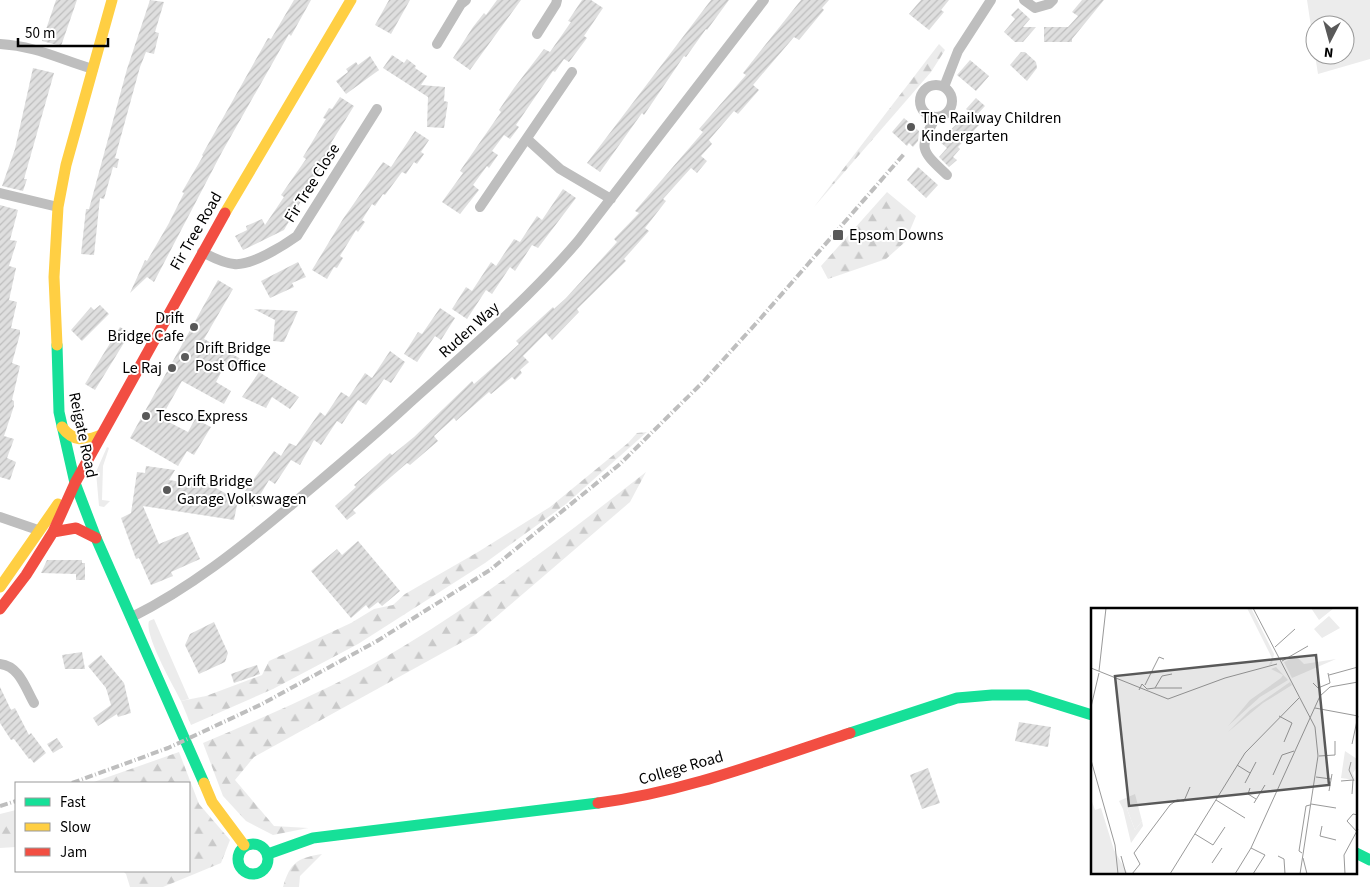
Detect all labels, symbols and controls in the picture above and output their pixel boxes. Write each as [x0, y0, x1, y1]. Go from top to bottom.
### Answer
scale bar [18, 15, 108, 47]
north arrow [1305, 15, 1355, 65]
text: 50 m [25, 23, 55, 44]
text: N [1323, 42, 1334, 62]
place label: The Railway Children Kindergarten [921, 107, 1061, 147]
marker: The Railway Children Kindergarten [905, 121, 917, 133]
street label: Fir Tree Close [279, 139, 345, 227]
street label: Fir Tree Road [165, 188, 227, 274]
place label: Epsom Downs [849, 224, 944, 246]
marker: Epsom Downs [831, 228, 845, 242]
street label: Ruden Way [434, 297, 504, 363]
place label: Drift Bridge Cafe [108, 307, 184, 347]
marker: Drift Bridge Cafe [188, 321, 200, 333]
place label: Drift Bridge Post Office [195, 337, 271, 377]
marker: Drift Bridge Post Office [179, 351, 191, 363]
place label: Le Raj [122, 357, 162, 379]
marker: Le Raj [166, 362, 178, 374]
street label: Reigate Road [63, 390, 103, 480]
place label: Tesco Express [156, 405, 248, 427]
marker: Tesco Express [140, 410, 152, 422]
place label: Drift Bridge Garage Volkswagen [177, 470, 306, 510]
marker: Drift Bridge Garage Volkswagen [161, 484, 173, 496]
inset map [1091, 608, 1358, 874]
street label: College Road [636, 745, 726, 791]
legend [15, 782, 190, 872]
text: Fast [60, 792, 86, 813]
text: Slow [60, 817, 91, 838]
text: Jam [60, 842, 87, 863]

